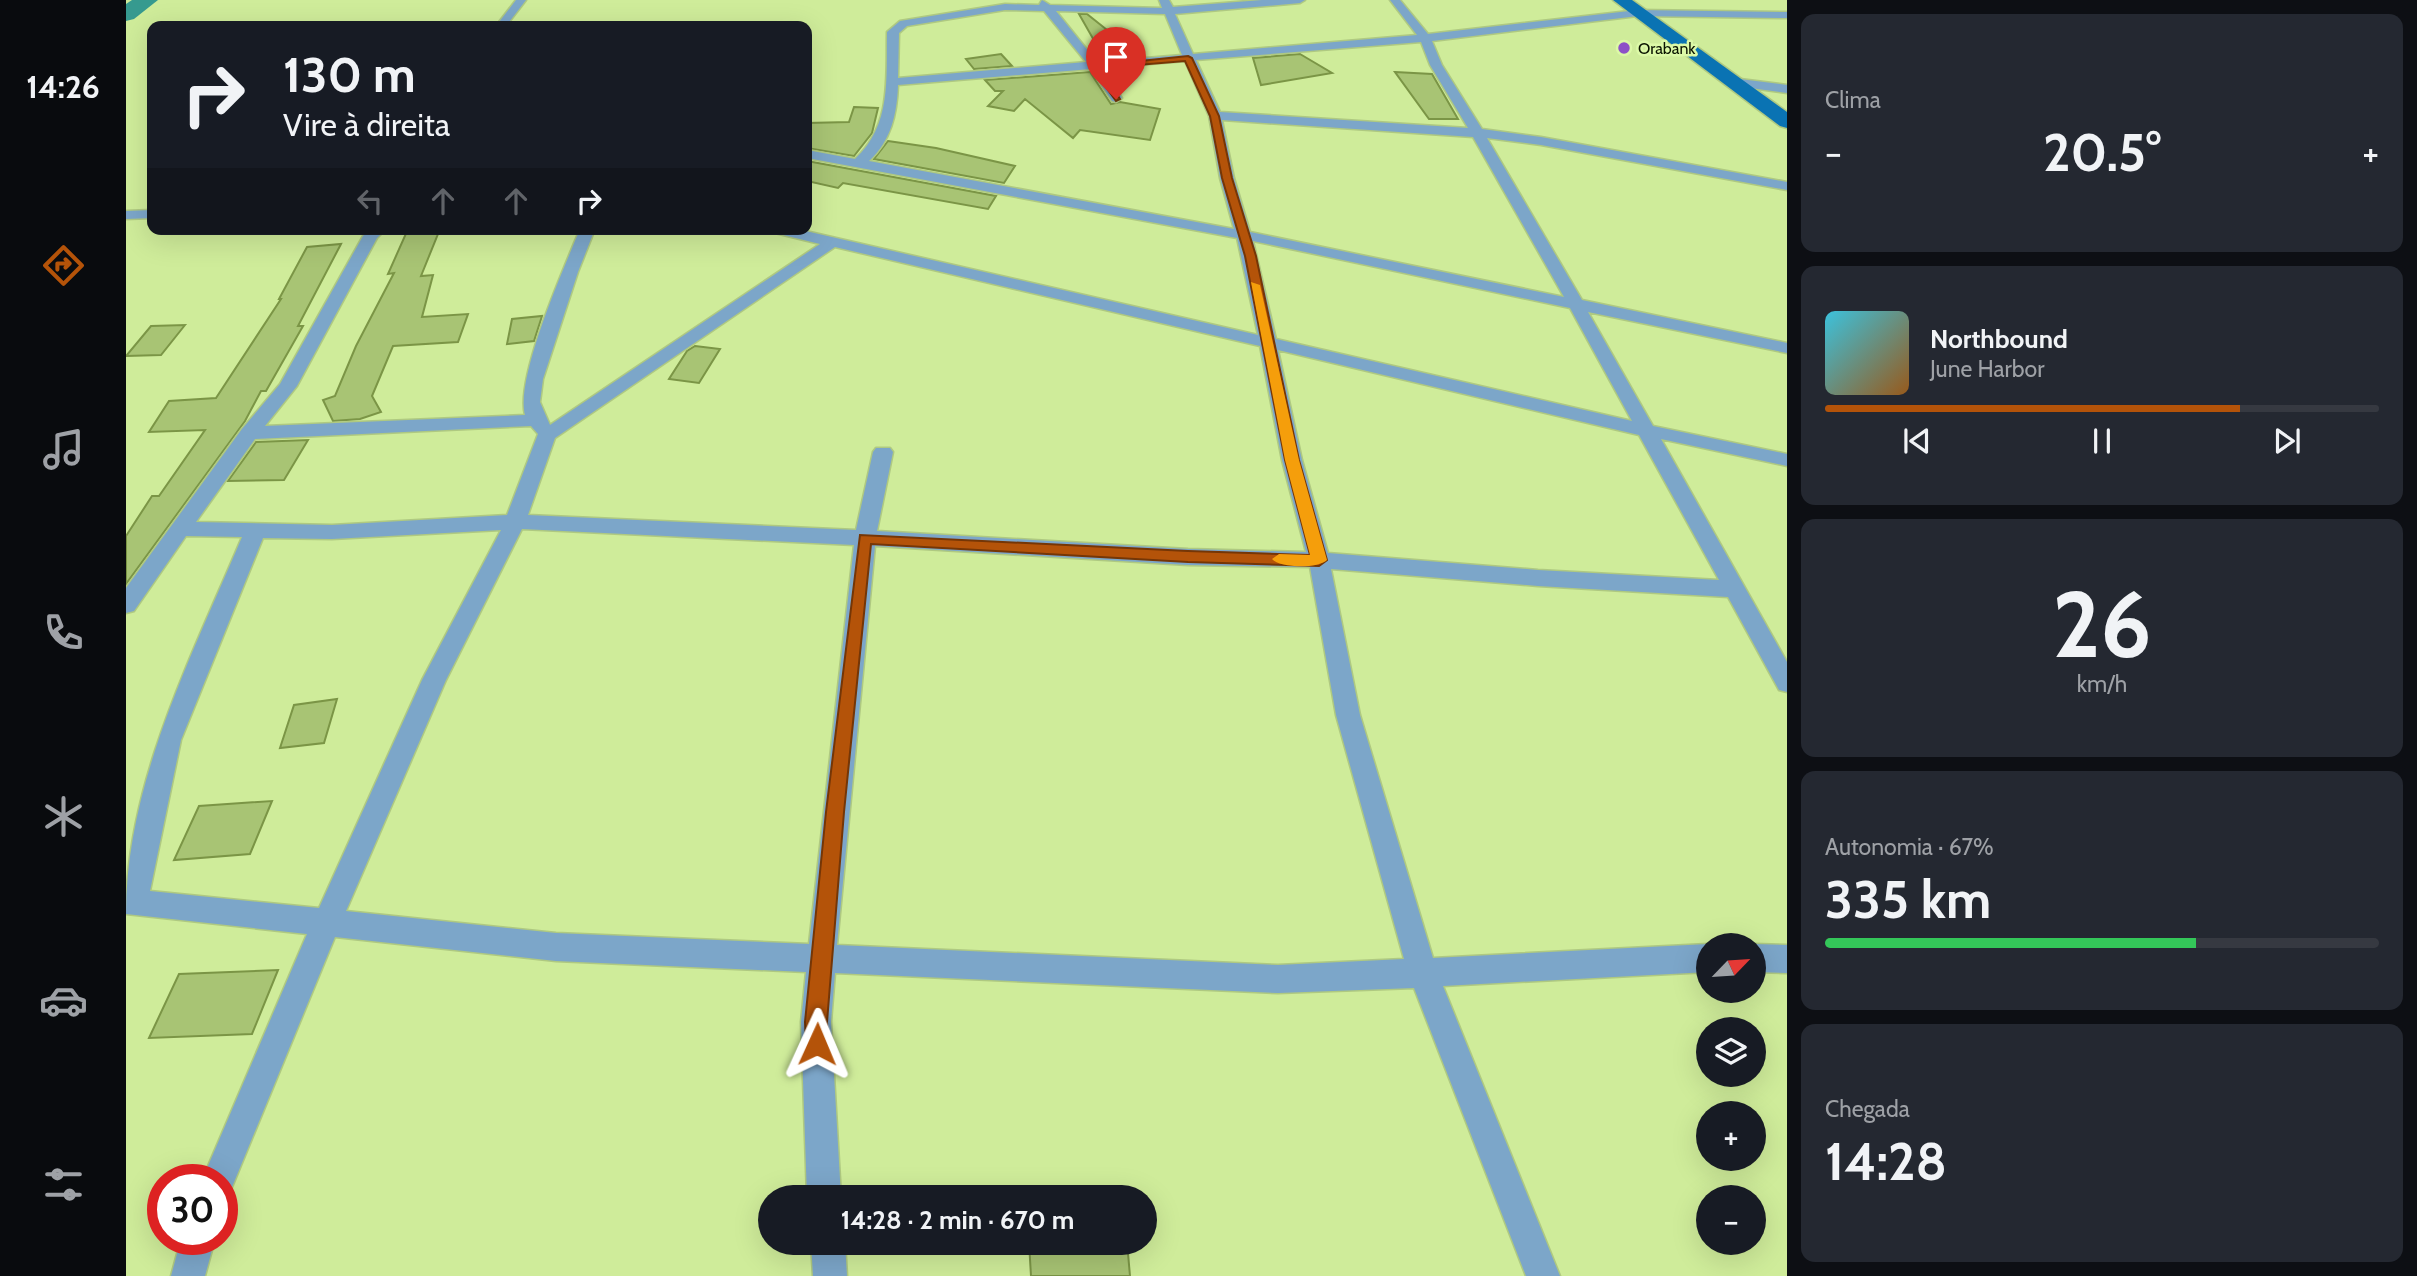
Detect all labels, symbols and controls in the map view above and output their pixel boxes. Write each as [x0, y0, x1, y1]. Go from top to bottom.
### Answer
pin [1086, 27, 1146, 99]
icon: arrive [1097, 38, 1135, 76]
place label: Orabank [1638, 39, 1696, 58]
marker: Orabank [1616, 40, 1632, 56]
text: 130 m [283, 45, 416, 104]
icon: right [168, 49, 259, 140]
text: 14:26 [26, 67, 100, 106]
text: Clima [1825, 86, 1881, 114]
text: Vire à direita [283, 105, 450, 144]
text: 20.5° [2043, 121, 2161, 184]
text: − [1825, 129, 1842, 176]
text: + [2362, 129, 2379, 176]
icon: left [351, 182, 389, 220]
icon: ahead [424, 182, 462, 220]
icon: ahead [497, 182, 535, 220]
icon: right [570, 182, 608, 220]
icon: directions [39, 241, 88, 290]
text: Northbound [1930, 323, 2068, 355]
text: June Harbor [1930, 355, 2044, 383]
icon: previous [1898, 422, 1936, 460]
icon: pause [2083, 422, 2121, 460]
icon: next [2268, 422, 2306, 460]
icon: music [39, 425, 88, 474]
text: 26 [2052, 569, 2152, 680]
icon: phone [39, 608, 88, 657]
text: km/h [2077, 670, 2127, 698]
icon: climate [39, 792, 88, 841]
text: Autonomia · 67% [1825, 833, 1994, 861]
text: 335 km [1825, 868, 1991, 931]
north arrow [1696, 933, 1766, 1003]
map controls [1696, 933, 1766, 1255]
icon: car [39, 976, 88, 1025]
position arrow [780, 1007, 854, 1081]
button: layers [1696, 1017, 1766, 1087]
text: Chegada [1825, 1095, 1910, 1123]
button: + [1696, 1101, 1766, 1171]
text: 14:28 [1825, 1130, 1947, 1193]
icon: filters [39, 1160, 88, 1209]
speed limit sign: 30 [147, 1164, 238, 1255]
button: − [1696, 1185, 1766, 1255]
text: 14:28 · 2 min · 670 m [841, 1204, 1074, 1236]

